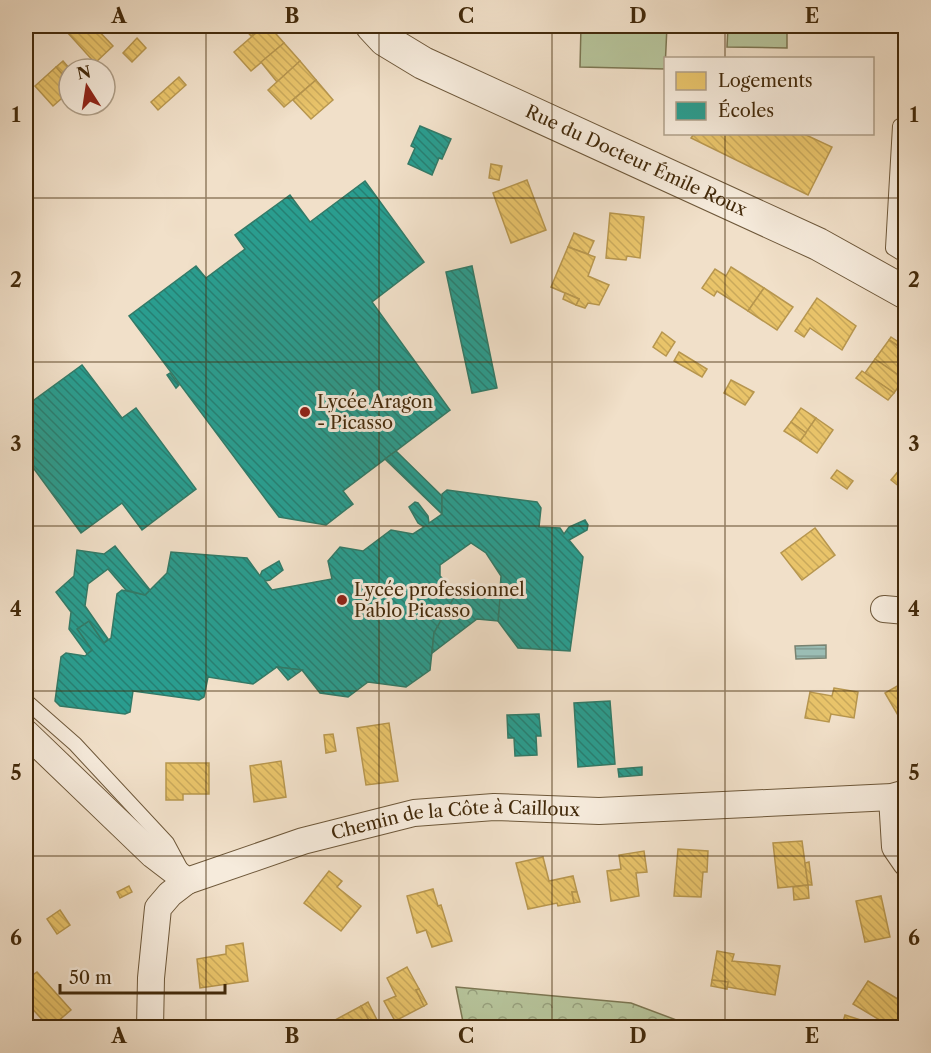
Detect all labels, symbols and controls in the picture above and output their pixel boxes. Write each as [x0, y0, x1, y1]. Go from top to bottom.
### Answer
text: A [110, 4, 127, 28]
text: B [285, 4, 300, 28]
text: C [458, 4, 474, 28]
text: D [629, 4, 647, 28]
text: E [805, 4, 819, 28]
north arrow [57, 57, 117, 117]
legend [664, 57, 874, 135]
text: N [75, 61, 93, 84]
text: Logements [718, 70, 813, 92]
text: Écoles [718, 99, 774, 122]
street label: Rue du Docteur Émile Roux [522, 100, 751, 221]
text: 1 [12, 103, 21, 127]
text: 1 [910, 103, 919, 127]
text: 2 [10, 268, 22, 292]
text: 2 [908, 268, 920, 292]
place label: Lycée Aragon - Picasso [317, 391, 433, 434]
marker: Lycée Aragon - Picasso [298, 405, 312, 419]
text: 3 [10, 432, 22, 456]
text: 3 [908, 432, 920, 456]
place label: Lycée professionnel Pablo Picasso [354, 579, 525, 622]
marker: Lycée professionnel Pablo Picasso [335, 593, 349, 607]
text: 4 [10, 597, 22, 621]
text: 4 [908, 597, 920, 621]
text: 5 [10, 761, 22, 785]
text: 5 [908, 761, 920, 785]
street label: Chemin de la Côte à Cailloux [329, 796, 581, 844]
text: 6 [10, 926, 22, 950]
text: 6 [908, 926, 920, 950]
scale bar [60, 957, 225, 995]
text: 50 m [69, 967, 112, 989]
text: A [110, 1024, 127, 1048]
text: B [285, 1024, 300, 1048]
text: C [458, 1024, 474, 1048]
text: D [629, 1024, 647, 1048]
text: E [805, 1024, 819, 1048]

